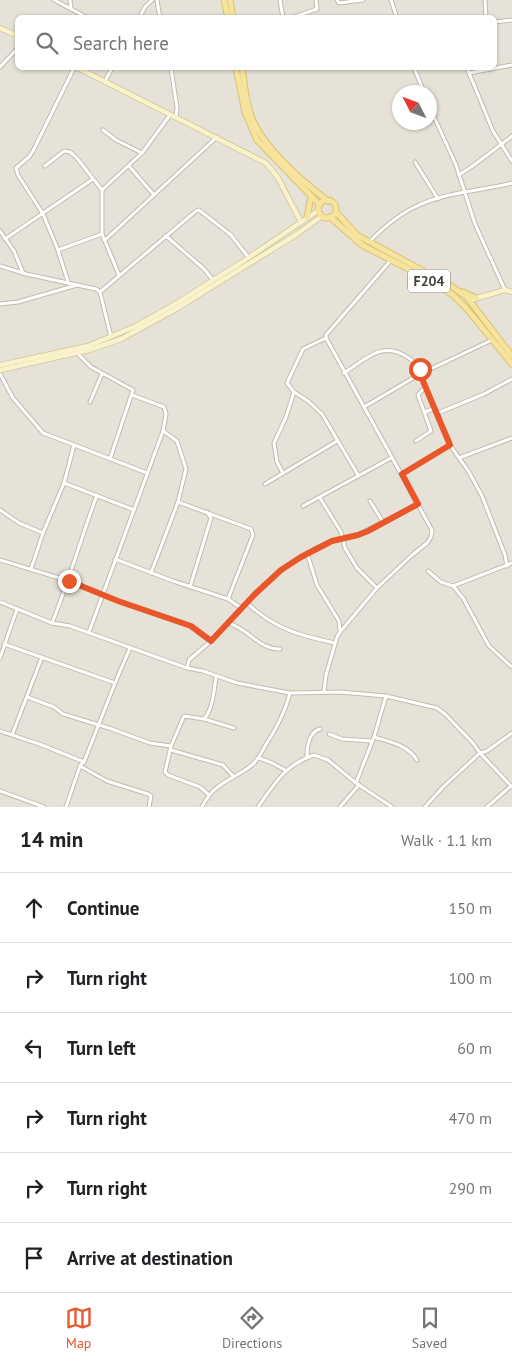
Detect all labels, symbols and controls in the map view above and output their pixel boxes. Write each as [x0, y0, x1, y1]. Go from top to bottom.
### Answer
search box [15, 15, 497, 70]
icon: search [33, 29, 61, 57]
text: Search here [73, 31, 169, 55]
north arrow [392, 85, 437, 130]
road number: F204 [408, 270, 450, 292]
route start [409, 358, 432, 381]
route end [58, 570, 81, 593]
text: 14 min [20, 826, 83, 853]
text: Walk · 1.1 km [401, 830, 492, 850]
icon: ahead [20, 894, 48, 922]
text: Continue [67, 896, 139, 920]
text: 150 m [449, 898, 492, 918]
icon: right [20, 964, 48, 992]
text: Turn right [67, 966, 147, 990]
text: 100 m [449, 968, 492, 988]
icon: left [20, 1034, 48, 1062]
text: Turn left [67, 1036, 136, 1060]
text: 60 m [457, 1038, 492, 1058]
icon: right [20, 1104, 48, 1132]
text: Turn right [67, 1106, 147, 1130]
text: 470 m [449, 1108, 492, 1128]
icon: right [20, 1174, 48, 1202]
text: Turn right [67, 1176, 147, 1200]
text: 290 m [449, 1178, 492, 1198]
icon: arrive [20, 1244, 48, 1272]
text: Arrive at destination [67, 1246, 233, 1270]
tab: Map [65, 1304, 93, 1352]
tab: Directions [222, 1304, 282, 1352]
tab: Saved [412, 1304, 447, 1352]

